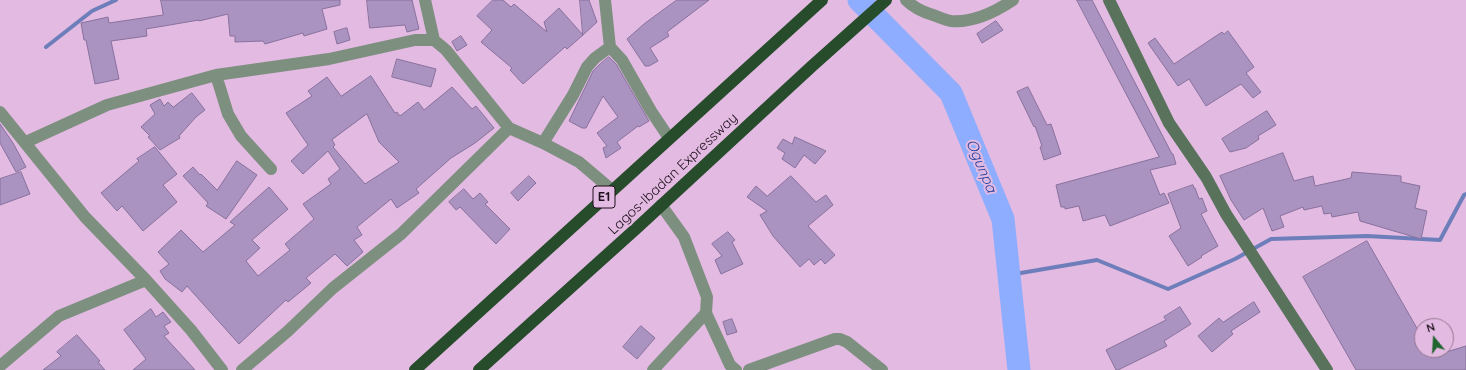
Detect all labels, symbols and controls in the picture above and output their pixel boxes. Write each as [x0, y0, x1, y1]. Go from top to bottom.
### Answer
street label: Lagos-Ibadan Expressway [605, 110, 741, 238]
water label: Ogunpa [962, 137, 1000, 195]
road number: E1 [593, 186, 615, 208]
north arrow [1414, 318, 1454, 358]
text: N [1425, 320, 1437, 335]

